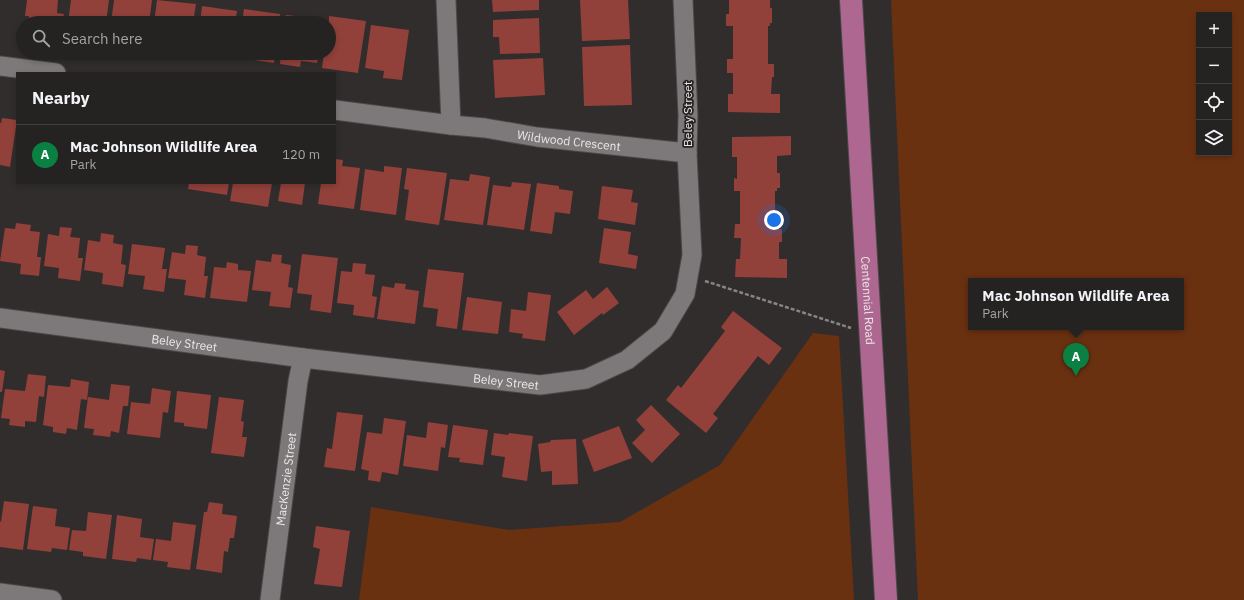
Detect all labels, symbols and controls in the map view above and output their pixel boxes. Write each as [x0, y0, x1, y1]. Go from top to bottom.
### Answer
map controls [1196, 12, 1232, 156]
button: + [1196, 12, 1232, 48]
search box [16, 16, 336, 60]
icon: search [30, 27, 52, 49]
text: Search here [62, 29, 142, 48]
button: − [1196, 48, 1232, 84]
street label: Beley Street [680, 81, 695, 147]
button: locate [1196, 84, 1232, 120]
text: Nearby [32, 87, 90, 109]
button: layers [1196, 120, 1232, 156]
street label: Wildwood Crescent [516, 126, 622, 153]
text: Mac Johnson Wildlife Area [70, 137, 257, 156]
text: A [41, 146, 49, 163]
text: 120 m [282, 146, 320, 163]
text: Park [70, 156, 96, 173]
your location [764, 210, 784, 230]
street label: Centennial Road [858, 256, 879, 345]
popup [968, 278, 1184, 330]
text: Mac Johnson Wildlife Area [982, 286, 1170, 305]
text: Park [982, 305, 1009, 322]
street label: Beley Street [151, 331, 218, 354]
pin: A [1063, 343, 1089, 376]
street label: Beley Street [472, 370, 540, 392]
street label: MacKenzie Street [272, 431, 299, 527]

